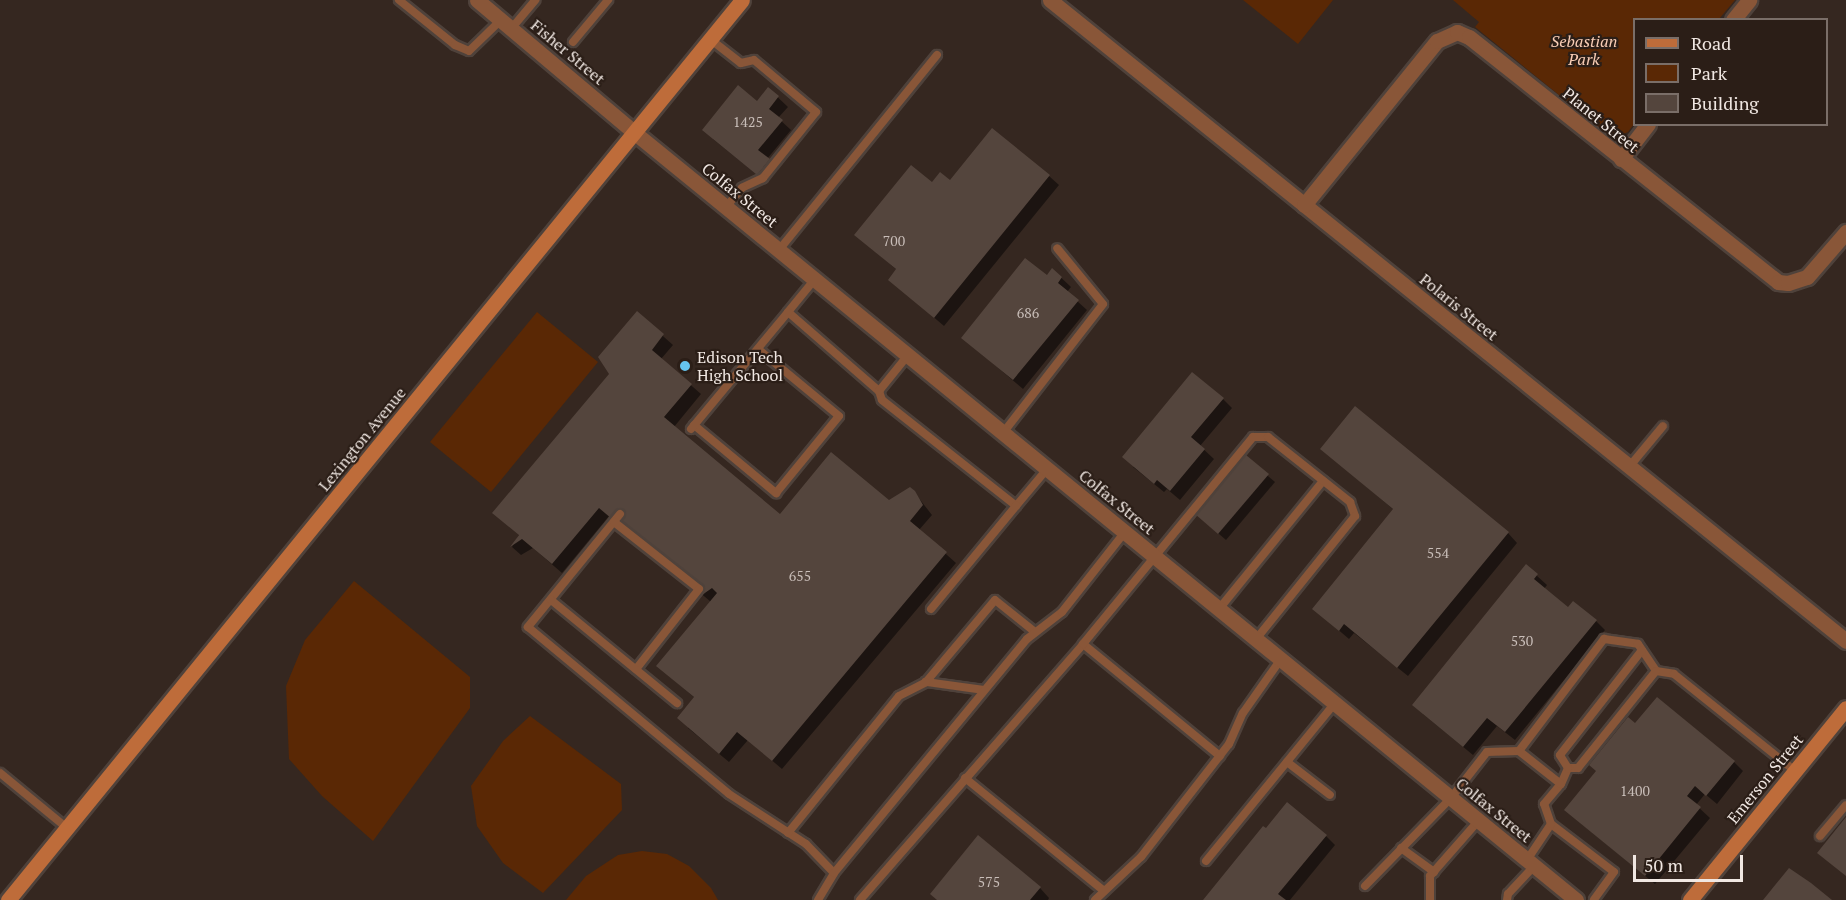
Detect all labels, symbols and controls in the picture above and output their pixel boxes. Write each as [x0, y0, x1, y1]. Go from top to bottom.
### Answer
street label: Fisher Street [527, 16, 609, 88]
legend [1633, 18, 1828, 126]
park label: Sebastian Park [1551, 31, 1617, 69]
text: Road [1691, 31, 1731, 55]
text: Park [1691, 61, 1727, 85]
street label: Planet Street [1559, 83, 1643, 157]
text: Building [1691, 91, 1759, 115]
house number: 1425 [733, 114, 763, 130]
street label: Colfax Street [698, 159, 782, 231]
house number: 700 [883, 233, 905, 249]
street label: Polaris Street [1416, 270, 1502, 344]
house number: 686 [1017, 305, 1039, 321]
place label: Edison Tech High School [697, 347, 783, 385]
marker: Edison Tech High School [678, 359, 692, 373]
street label: Lexington Avenue [314, 383, 410, 495]
street label: Colfax Street [1075, 466, 1159, 538]
house number: 554 [1427, 545, 1449, 561]
house number: 655 [789, 568, 811, 584]
house number: 530 [1511, 633, 1533, 649]
street label: Emerson Street [1723, 731, 1807, 827]
street label: Colfax Street [1452, 774, 1536, 846]
house number: 1400 [1620, 783, 1650, 799]
scale bar [1636, 843, 1746, 881]
text: 50 m [1644, 853, 1683, 877]
house number: 575 [978, 874, 1000, 890]

